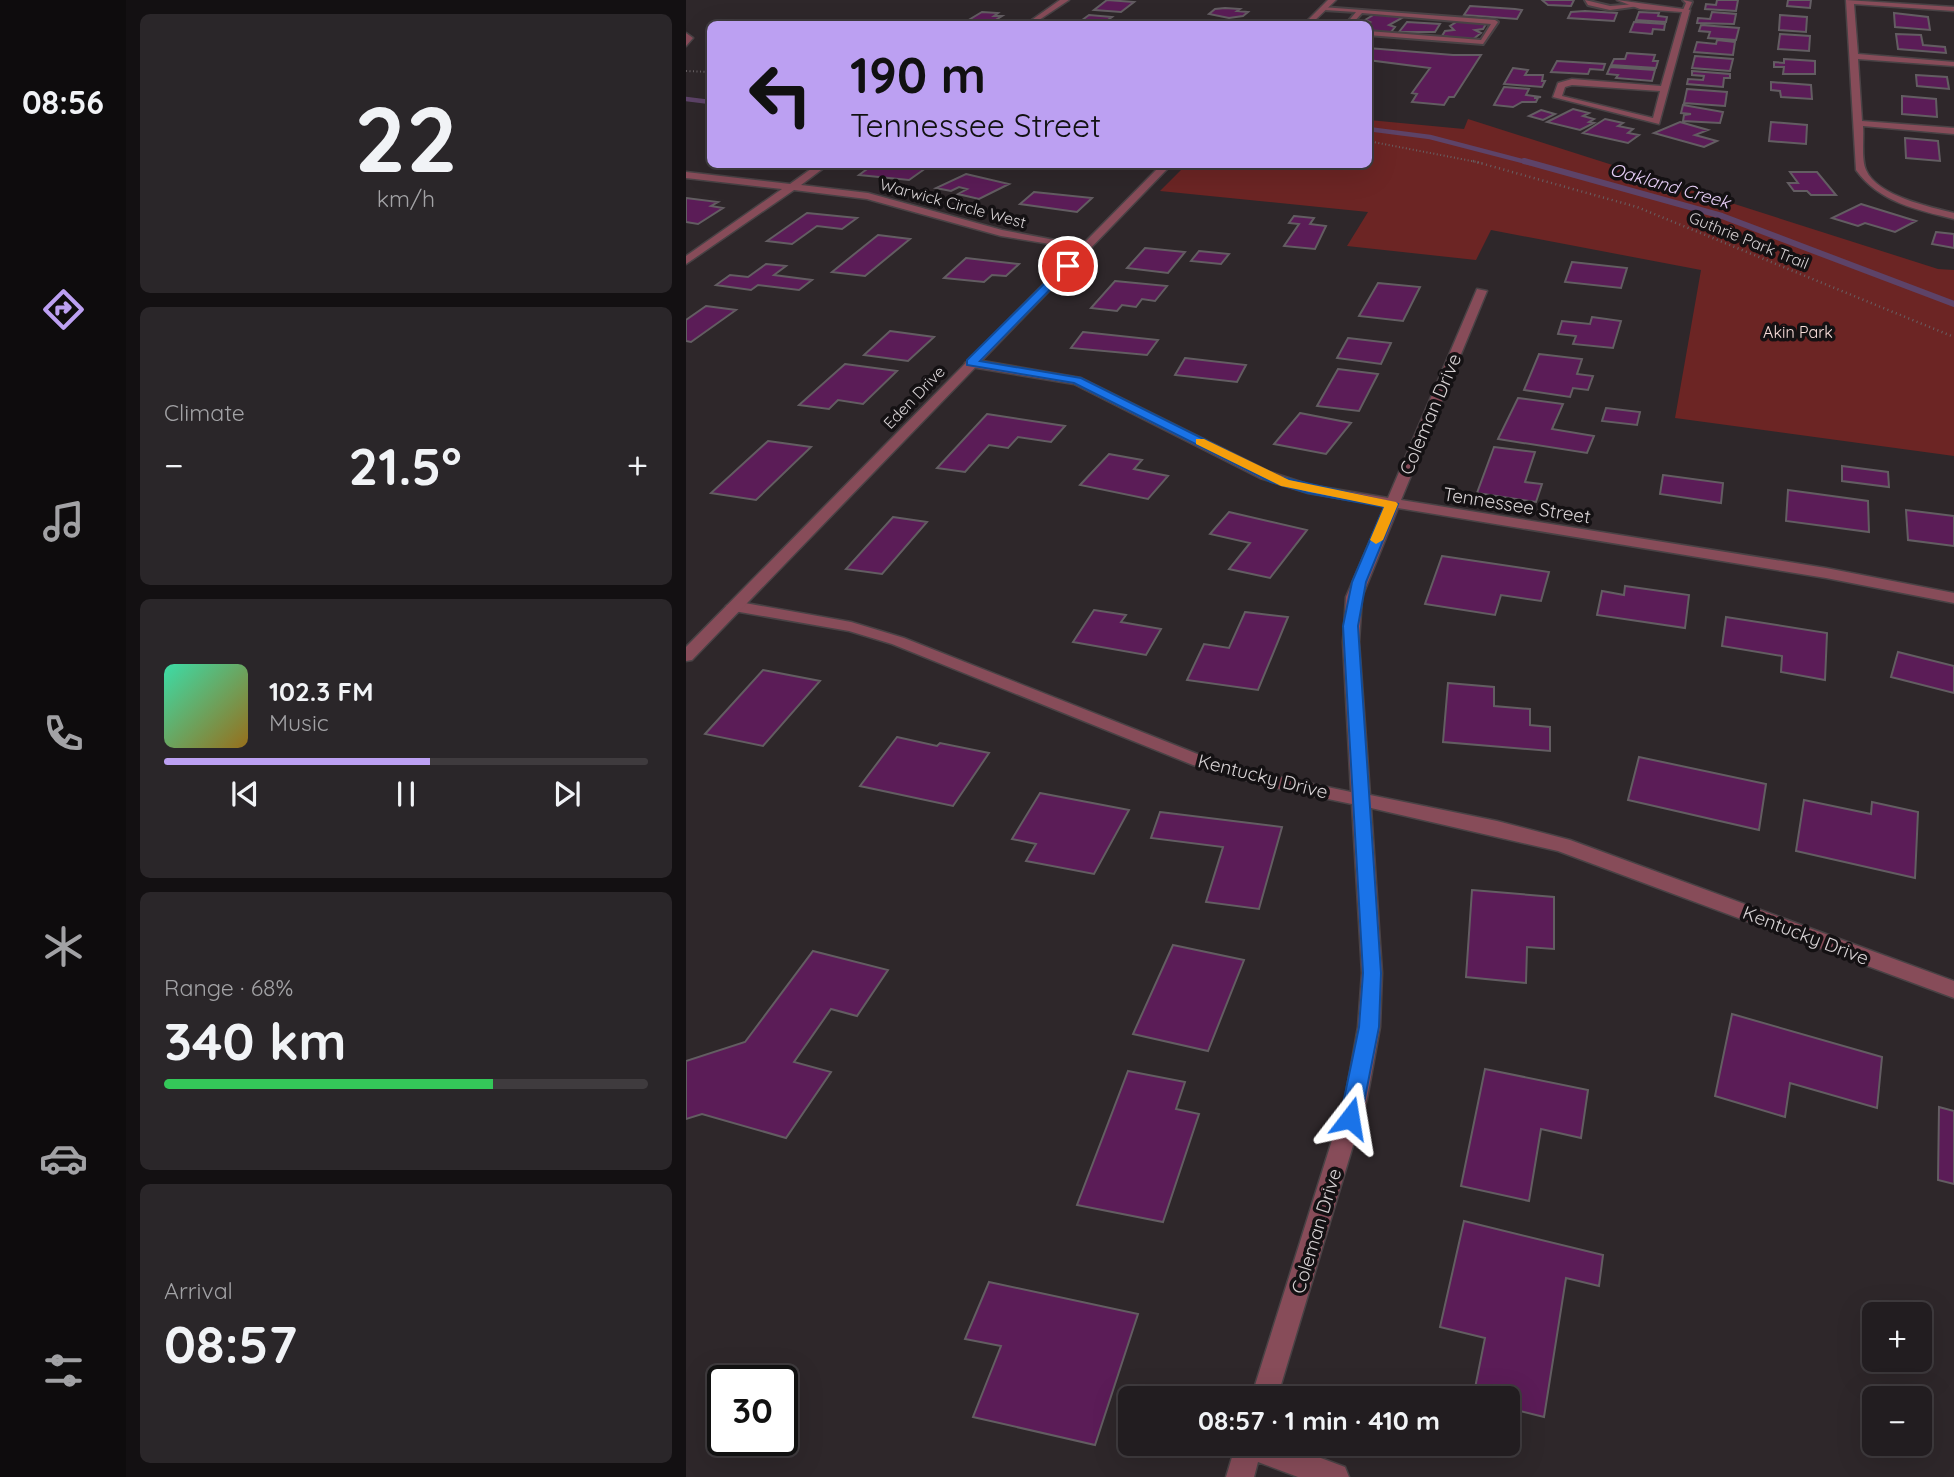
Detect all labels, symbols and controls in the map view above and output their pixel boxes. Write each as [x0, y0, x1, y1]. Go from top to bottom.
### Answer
text: 190 m [850, 44, 986, 105]
icon: left [735, 49, 826, 140]
text: 22 [354, 81, 458, 195]
text: 08:56 [22, 82, 104, 122]
text: Tennessee Street [850, 105, 1101, 145]
water label: Oakland Creek [1607, 157, 1734, 214]
street label: Warwick Circle West [878, 174, 1028, 232]
text: km/h [377, 184, 435, 213]
street label: Guthrie Park Trail [1686, 207, 1812, 273]
pin [1038, 236, 1098, 296]
icon: arrive [1049, 247, 1087, 285]
icon: directions [39, 285, 88, 334]
park label: Akin Park [1763, 322, 1833, 342]
street label: Coleman Drive [1394, 350, 1466, 478]
street label: Eden Drive [879, 361, 949, 433]
text: Climate [164, 398, 245, 427]
text: 21.5° [349, 433, 462, 498]
text: − [164, 441, 184, 489]
text: + [627, 441, 648, 489]
street label: Tennessee Street [1442, 481, 1592, 529]
icon: music [39, 497, 88, 546]
text: 102.3 FM [269, 675, 374, 708]
text: Music [269, 708, 329, 737]
icon: phone [39, 709, 88, 758]
street label: Kentucky Drive [1196, 748, 1330, 804]
icon: previous [226, 775, 264, 813]
icon: pause [387, 775, 425, 813]
icon: next [548, 775, 586, 813]
street label: Kentucky Drive [1740, 900, 1872, 970]
icon: climate [39, 922, 88, 971]
text: Range · 68% [164, 973, 293, 1002]
text: 340 km [164, 1008, 347, 1073]
position arrow [1313, 1081, 1387, 1155]
icon: car [39, 1134, 88, 1183]
street label: Coleman Drive [1286, 1166, 1346, 1296]
text: Arrival [164, 1276, 233, 1305]
map controls [1862, 1302, 1932, 1456]
button: + [1862, 1302, 1932, 1372]
text: 08:57 [164, 1311, 297, 1376]
icon: filters [39, 1346, 88, 1395]
speed limit sign: 30 [707, 1365, 798, 1456]
button: − [1862, 1386, 1932, 1456]
text: 08:57 · 1 min · 410 m [1198, 1404, 1440, 1437]

